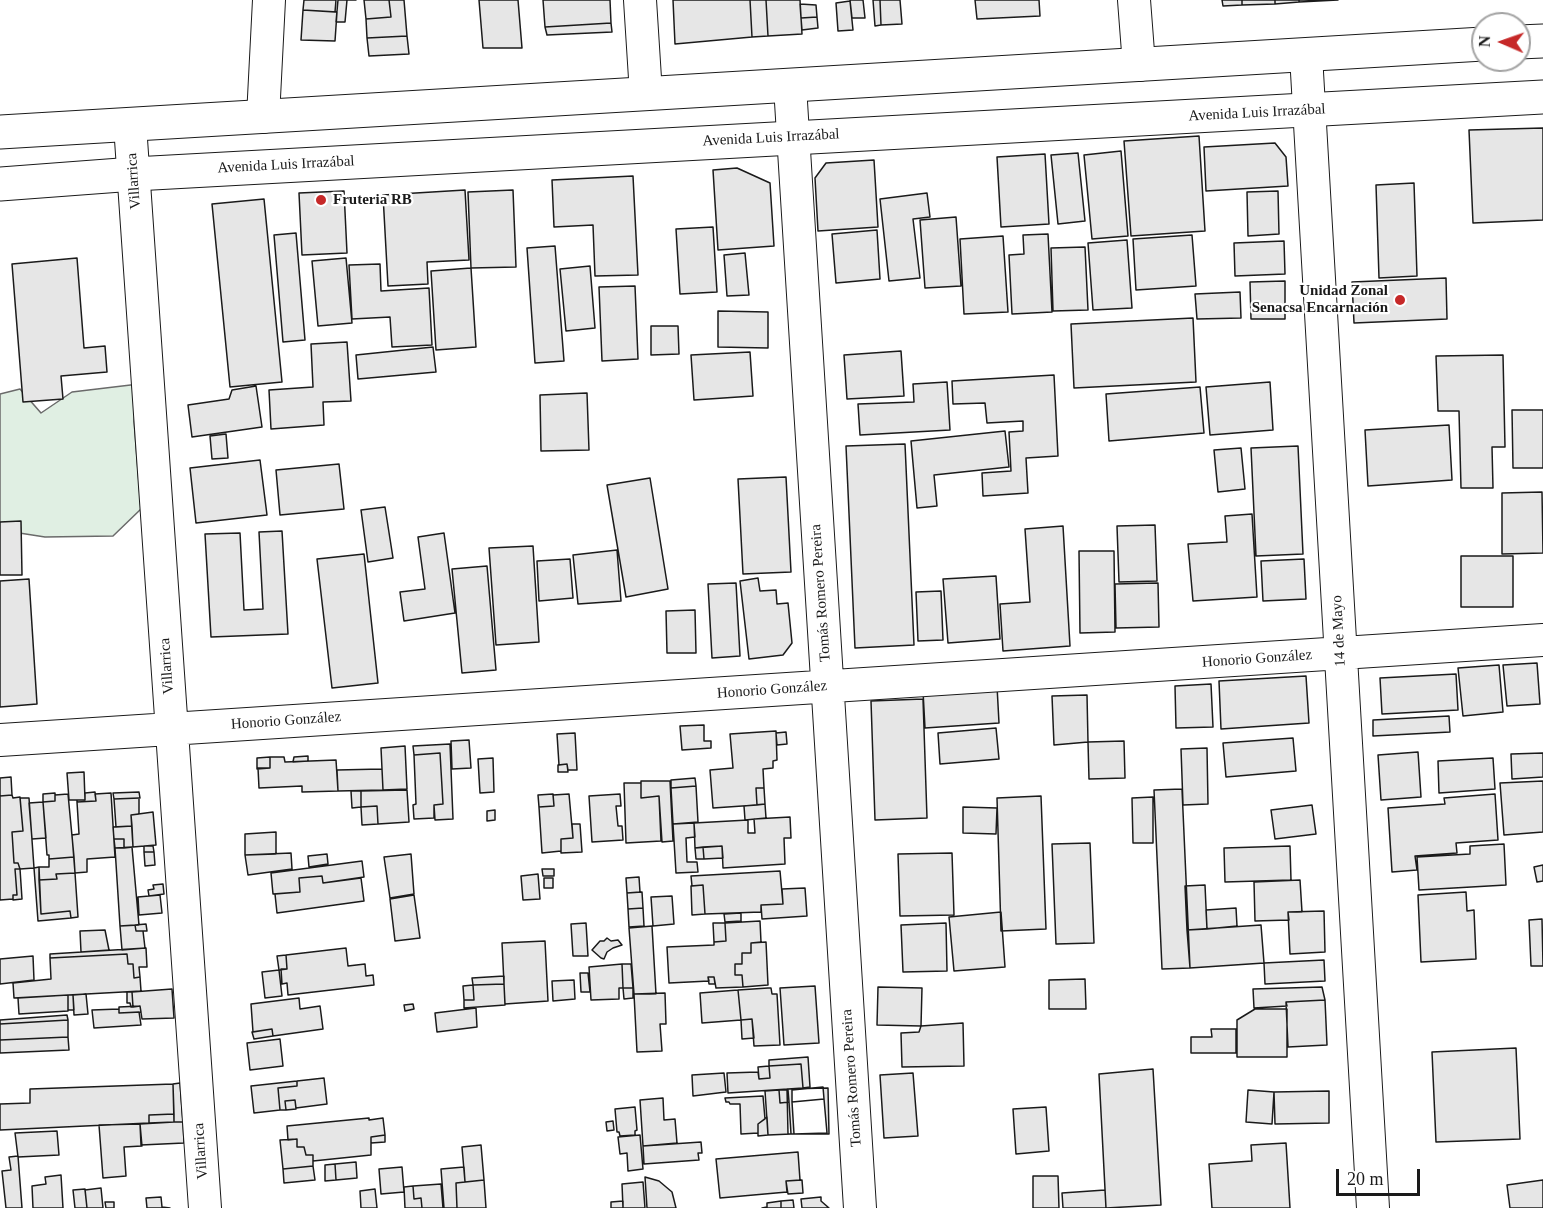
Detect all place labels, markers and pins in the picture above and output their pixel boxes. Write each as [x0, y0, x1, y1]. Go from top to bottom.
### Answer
place label: Fruteria RB [333, 191, 412, 209]
marker: Fruteria RB [314, 193, 328, 207]
place label: Unidad Zonal Senacsa Encarnación [1252, 282, 1388, 317]
marker: Unidad Zonal Senacsa Encarnación [1393, 293, 1407, 307]

